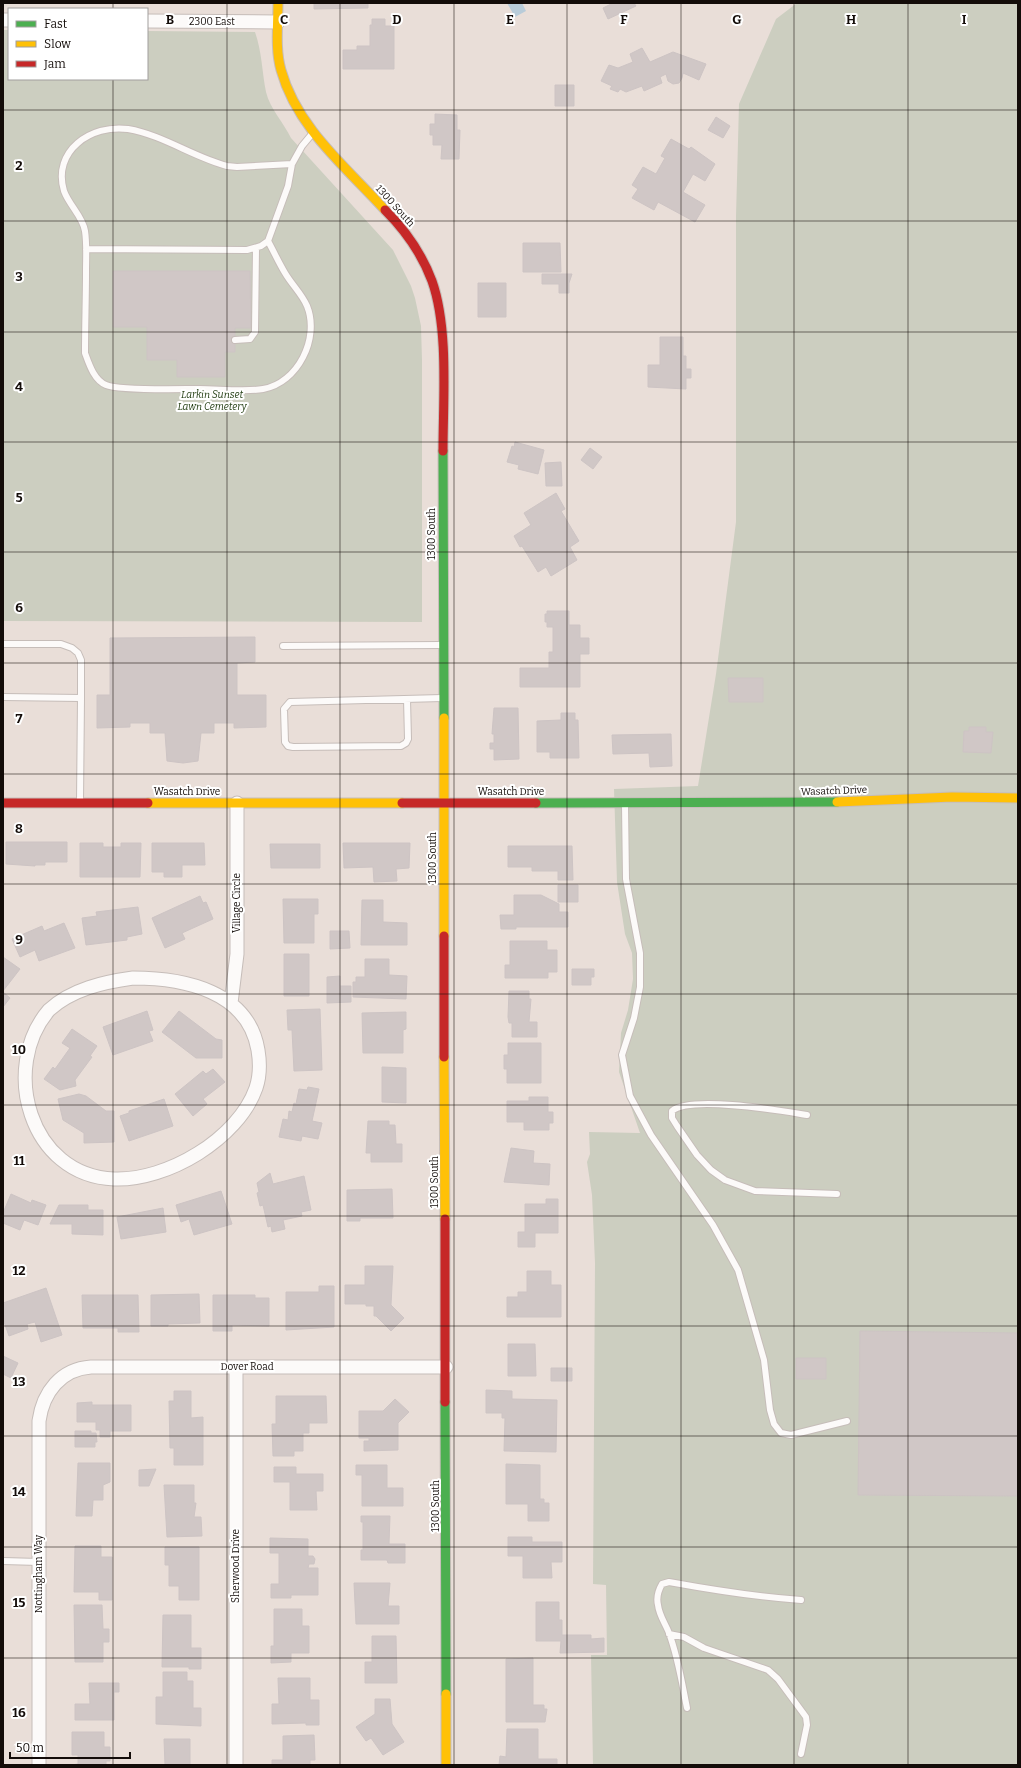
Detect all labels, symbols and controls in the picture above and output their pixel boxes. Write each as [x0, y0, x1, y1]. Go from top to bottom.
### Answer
legend [8, 8, 148, 80]
text: B [166, 12, 174, 27]
text: C [280, 12, 288, 27]
text: D [392, 12, 402, 27]
text: E [506, 12, 514, 27]
text: F [620, 12, 628, 27]
text: G [732, 12, 742, 27]
text: H [846, 12, 856, 27]
text: I [962, 12, 967, 27]
street label: 2300 East [189, 16, 235, 28]
text: Fast [44, 17, 68, 31]
text: Slow [44, 37, 71, 51]
text: Jam [43, 57, 66, 71]
text: 2 [15, 158, 23, 173]
street label: 1300 South [373, 183, 417, 230]
text: 3 [15, 269, 23, 284]
text: 4 [15, 379, 23, 394]
park label: Larkin Sunset Lawn Cemetery [177, 389, 248, 413]
text: 5 [15, 490, 23, 505]
street label: 1300 South [426, 507, 438, 560]
text: 6 [15, 600, 23, 615]
text: 7 [16, 711, 23, 726]
street label: Wasatch Drive [801, 784, 867, 798]
street label: Wasatch Drive [154, 786, 220, 798]
street label: Wasatch Drive [478, 786, 544, 798]
text: 8 [15, 821, 23, 836]
street label: 1300 South [427, 831, 439, 884]
street label: Village Circle [231, 873, 243, 933]
text: 9 [15, 932, 23, 947]
text: 10 [12, 1042, 26, 1057]
text: 11 [13, 1153, 25, 1168]
street label: 1300 South [429, 1155, 441, 1208]
text: 12 [13, 1263, 25, 1278]
street label: Dover Road [220, 1361, 274, 1373]
text: 13 [12, 1374, 26, 1389]
street label: 1300 South [430, 1479, 442, 1532]
text: 14 [12, 1484, 26, 1499]
street label: Sherwood Drive [230, 1529, 242, 1603]
street label: Nottingham Way [33, 1534, 45, 1613]
text: 15 [13, 1595, 25, 1610]
text: 16 [12, 1705, 26, 1720]
scale bar [10, 1734, 130, 1760]
text: 50 m [16, 1741, 45, 1755]

